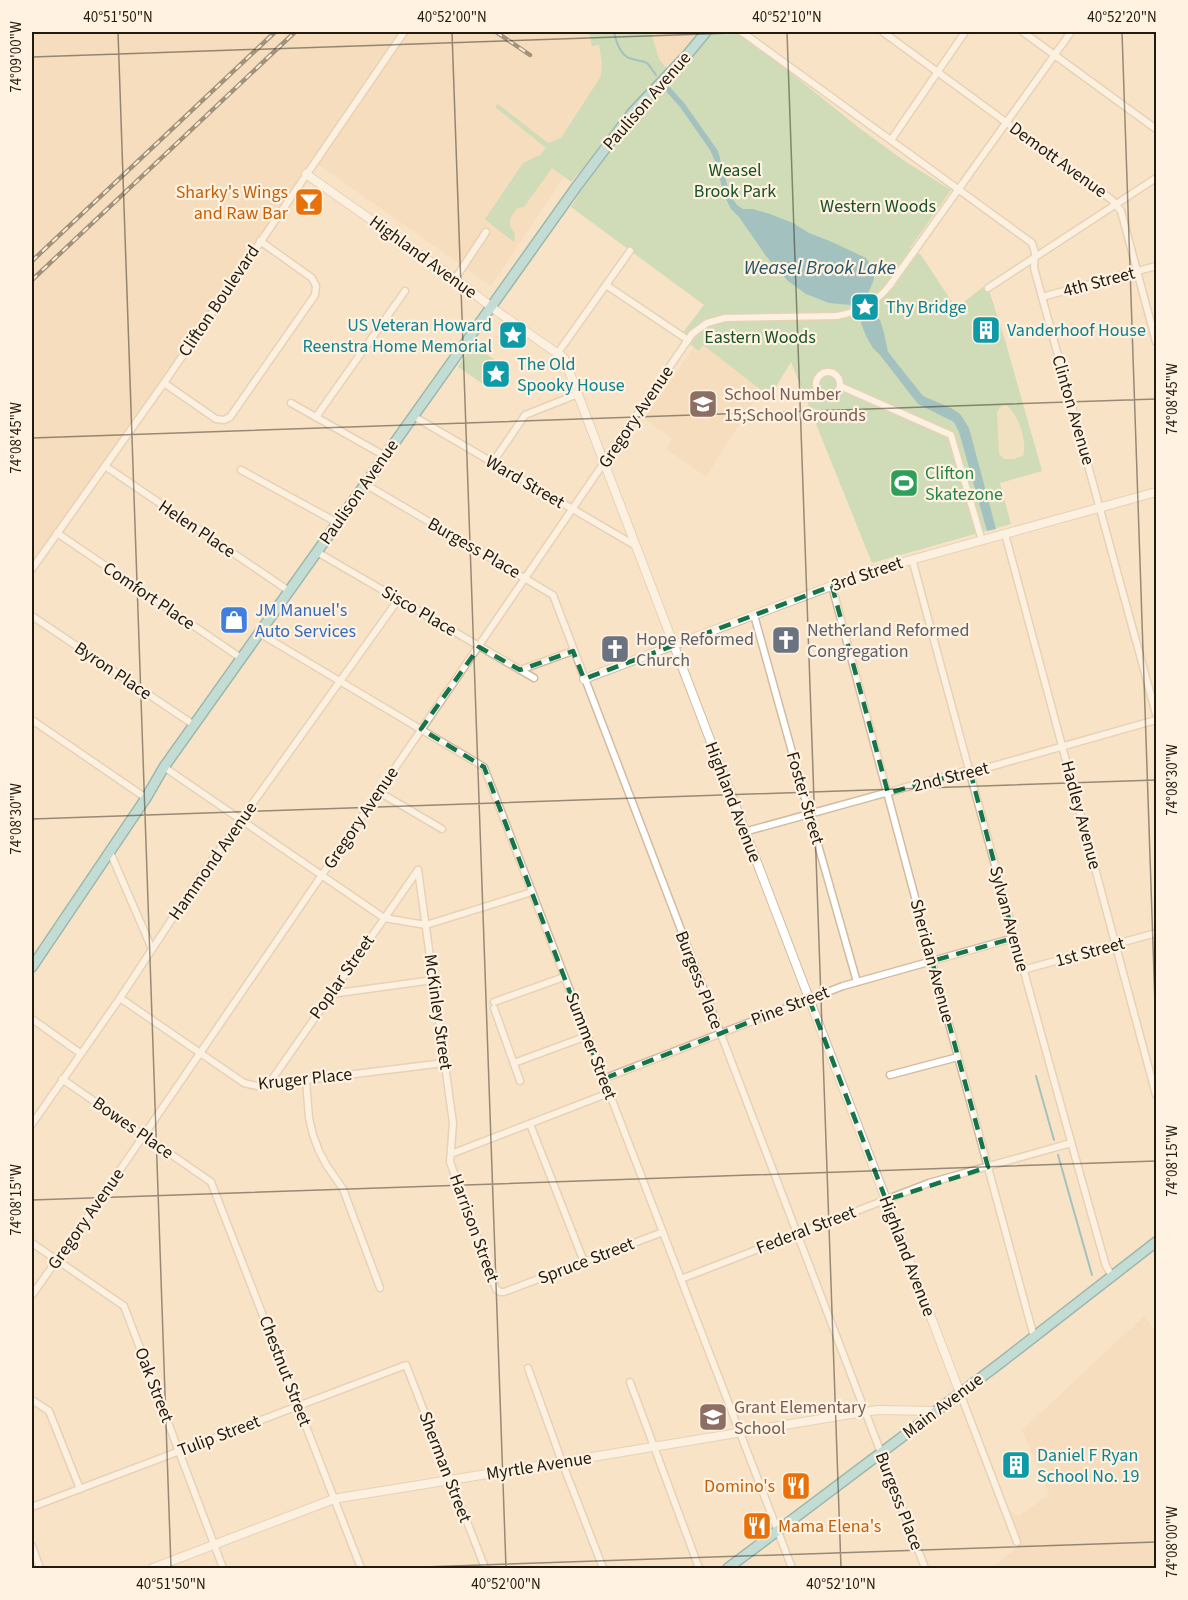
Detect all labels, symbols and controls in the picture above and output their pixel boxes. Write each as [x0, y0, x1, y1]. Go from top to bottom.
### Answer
text: 40°51'50"N [83, 7, 153, 28]
text: 40°52'00"N [417, 7, 487, 28]
text: 40°52'10"N [752, 7, 822, 28]
text: 40°52'20"N [1087, 7, 1157, 28]
text: 74°09'00"W [6, 21, 27, 93]
street label: Paulison Avenue [597, 46, 697, 156]
street label: Demott Avenue [1004, 116, 1112, 204]
park label: Weasel Brook Park [694, 158, 776, 204]
place label: Sharky's Wings and Raw Bar [176, 180, 289, 226]
bar icon: Sharky's Wings and Raw Bar [293, 186, 325, 218]
park label: Western Woods [820, 194, 936, 219]
street label: Highland Avenue [364, 209, 482, 305]
street label: Clifton Boulevard [172, 240, 266, 362]
water label: Weasel Brook Lake [744, 254, 896, 282]
street label: 4th Street [1060, 260, 1138, 304]
place icon: Thy Bridge [849, 291, 881, 323]
place label: Thy Bridge [886, 295, 967, 320]
place label: US Veteran Howard Reenstra Home Memorial [303, 313, 492, 359]
building icon: Vanderhoof House [970, 314, 1002, 346]
place label: Vanderhoof House [1007, 318, 1146, 343]
place icon: US Veteran Howard Reenstra Home Memorial [497, 319, 529, 351]
park label: Eastern Woods [704, 325, 816, 350]
place label: The Old Spooky House [517, 352, 625, 398]
street label: Clinton Avenue [1045, 352, 1101, 468]
place icon: The Old Spooky House [480, 358, 512, 390]
street label: Gregory Avenue [592, 361, 680, 473]
text: 74°08'45"W [1162, 363, 1183, 435]
place label: School Number 15;School Grounds [724, 382, 866, 428]
school or university icon: School Number 15;School Grounds [687, 388, 719, 420]
text: 74°08'45"W [6, 402, 27, 474]
street label: Paulison Avenue [313, 434, 405, 550]
street label: Ward Street [481, 449, 569, 515]
place label: Clifton Skatezone [925, 461, 1003, 507]
sports icon: Clifton Skatezone [888, 467, 920, 499]
street label: Helen Place [153, 494, 241, 564]
street label: Burgess Place [423, 511, 525, 585]
street label: 3rd Street [828, 550, 906, 598]
street label: Comfort Place [98, 556, 200, 636]
street label: Sisco Place [377, 579, 461, 643]
place label: JM Manuel's Auto Services [255, 598, 356, 644]
shop icon: JM Manuel's Auto Services [218, 604, 250, 636]
place label: Netherland Reformed Congregation [807, 618, 969, 664]
church icon: Netherland Reformed Congregation [770, 624, 802, 656]
place label: Hope Reformed Church [636, 627, 754, 673]
church icon: Hope Reformed Church [599, 633, 631, 665]
street label: Byron Place [69, 636, 157, 706]
street label: Highland Avenue [698, 738, 768, 866]
text: 74°08'30"W [1162, 744, 1183, 816]
street label: Foster Street [780, 749, 830, 847]
street label: 2nd Street [910, 755, 992, 799]
street label: Hadley Avenue [1054, 758, 1108, 872]
street label: Gregory Avenue [317, 762, 405, 874]
text: 74°08'30"W [6, 783, 27, 855]
street label: Hammond Avenue [163, 797, 263, 925]
street label: Sylvan Avenue [983, 863, 1035, 975]
street label: Sheridan Avenue [903, 896, 961, 1026]
street label: Burgess Place [669, 927, 729, 1033]
street label: Poplar Street [304, 930, 380, 1024]
street label: 1st Street [1053, 931, 1127, 973]
street label: McKinley Street [418, 952, 458, 1072]
street label: Pine Street [747, 980, 833, 1032]
street label: Summer Street [559, 989, 623, 1103]
street label: Kruger Place [257, 1062, 353, 1096]
street label: Bowes Place [87, 1091, 179, 1165]
text: 74°08'15"W [1162, 1125, 1183, 1197]
street label: Gregory Avenue [42, 1163, 130, 1275]
text: 74°08'15"W [6, 1164, 27, 1236]
street label: Harrison Street [443, 1170, 505, 1286]
street label: Highland Avenue [872, 1192, 942, 1320]
street label: Federal Street [753, 1200, 859, 1260]
street label: Spruce Street [534, 1231, 638, 1291]
street label: Chestnut Street [252, 1312, 318, 1430]
street label: Oak Street [128, 1344, 180, 1426]
street label: Main Avenue [897, 1367, 989, 1445]
place label: Grant Elementary School [734, 1395, 867, 1441]
school or university icon: Grant Elementary School [697, 1401, 729, 1433]
street label: Sherman Street [412, 1408, 478, 1526]
street label: Tulip Street [174, 1409, 264, 1463]
place label: Daniel F Ryan School No. 19 [1037, 1443, 1140, 1489]
street label: Myrtle Avenue [484, 1445, 594, 1487]
street label: Burgess Place [869, 1448, 929, 1554]
building icon: Daniel F Ryan School No. 19 [1000, 1449, 1032, 1481]
restaurant icon: Domino's [780, 1470, 812, 1502]
place label: Domino's [704, 1474, 775, 1499]
text: 74°08'00"W [1162, 1506, 1183, 1578]
restaurant icon: Mama Elena's [741, 1510, 773, 1542]
place label: Mama Elena's [778, 1514, 881, 1539]
text: 40°51'50"N [136, 1574, 206, 1595]
text: 40°52'00"N [471, 1574, 541, 1595]
text: 40°52'10"N [806, 1574, 876, 1595]

